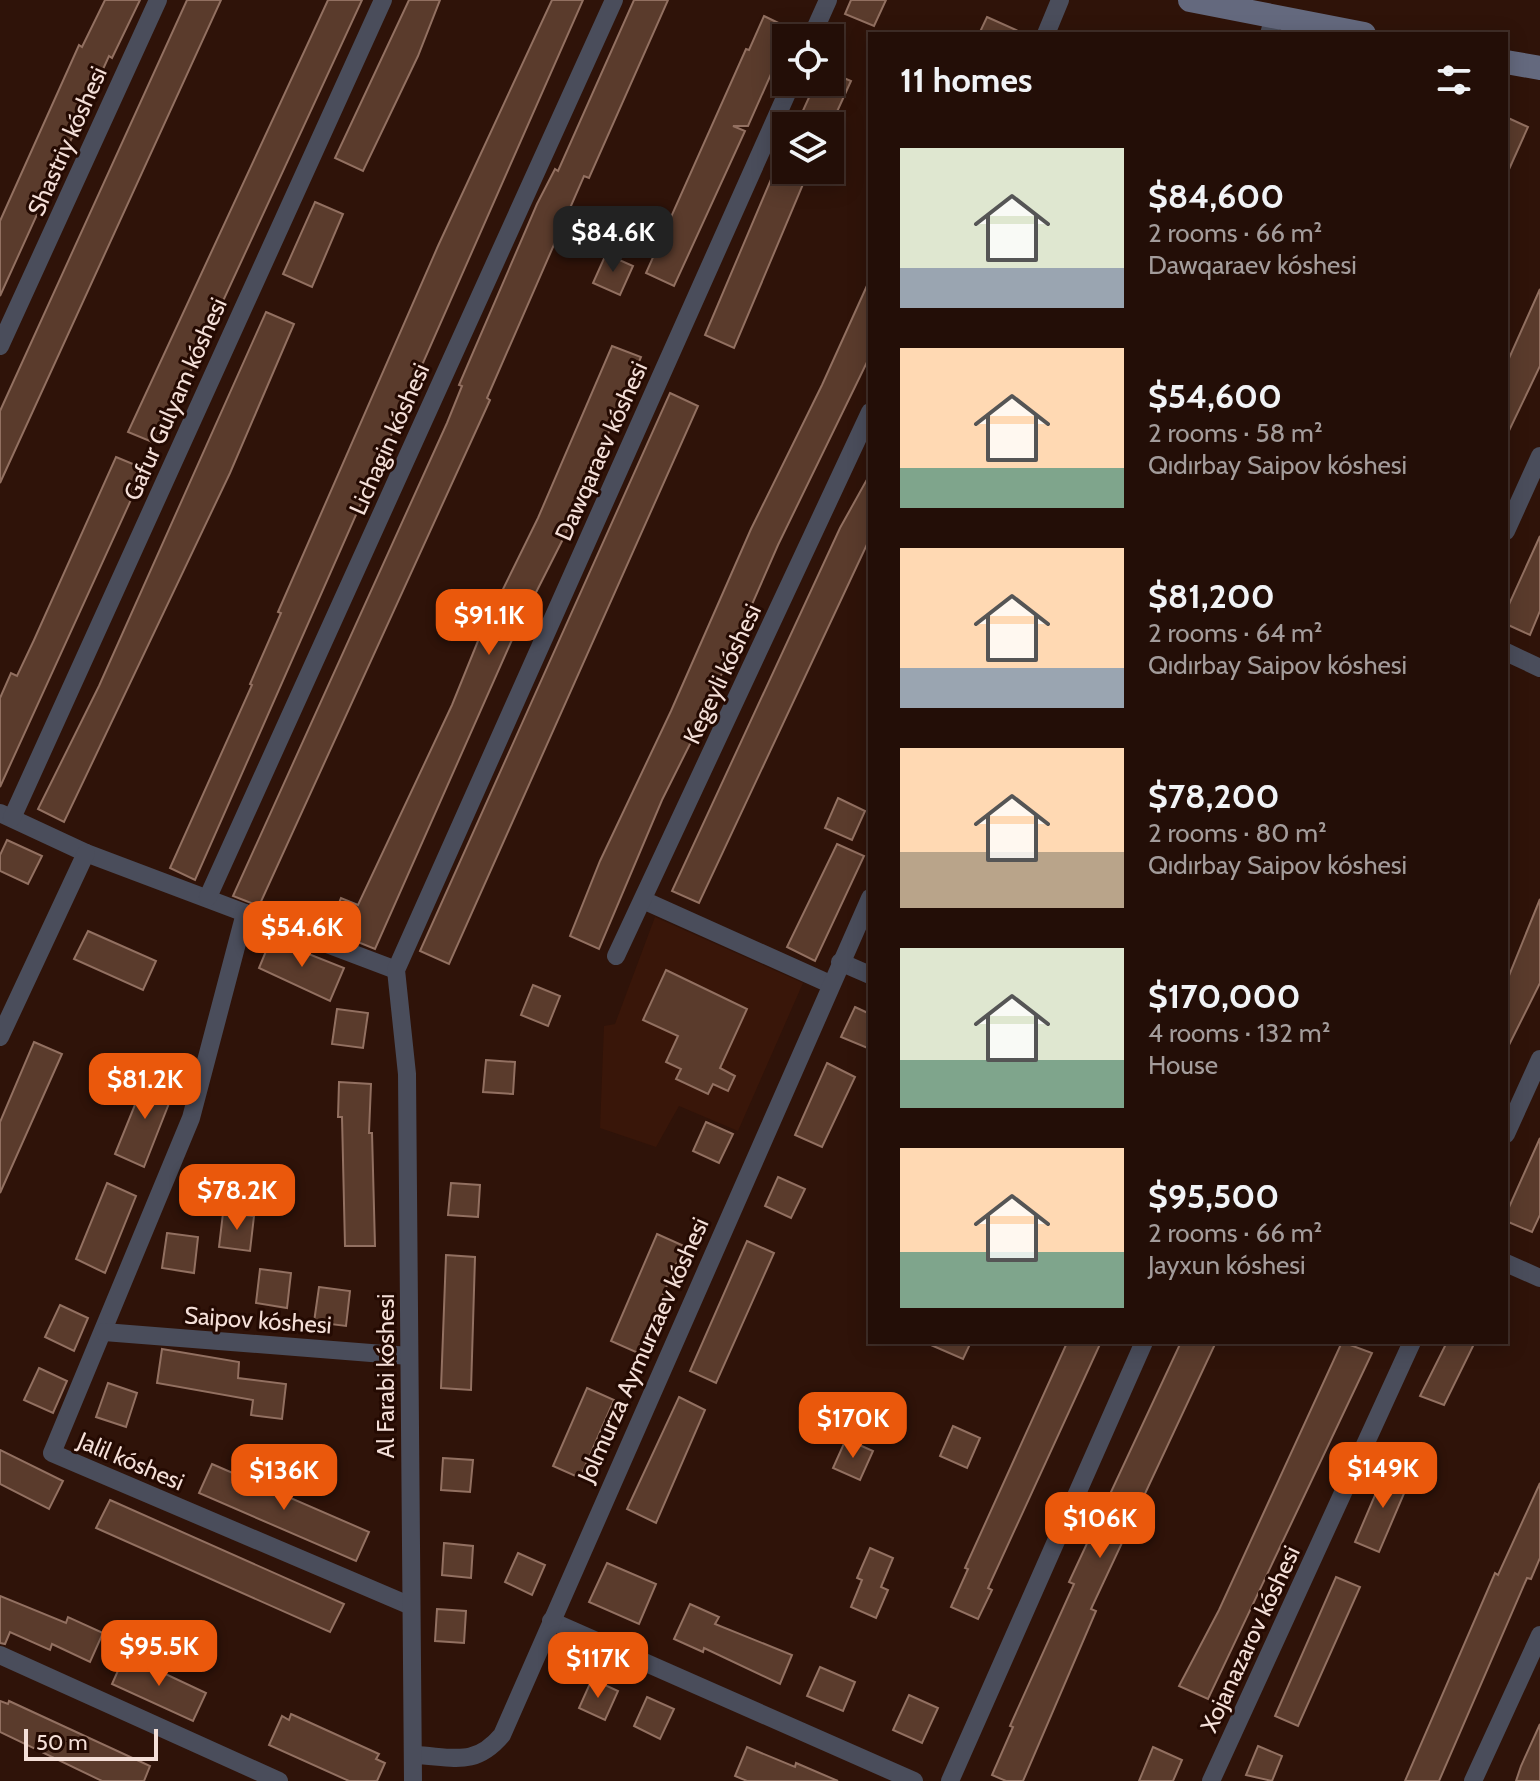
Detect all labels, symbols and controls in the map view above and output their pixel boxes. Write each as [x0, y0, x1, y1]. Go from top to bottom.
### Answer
map controls [772, 24, 844, 184]
button: locate [772, 24, 844, 96]
icon: filters [1432, 58, 1476, 102]
text: 11 homes [900, 59, 1032, 101]
street label: Shastriy kóshesi [21, 62, 113, 220]
button: layers [772, 112, 844, 184]
text: $84,600 [1148, 175, 1284, 217]
icon: home [964, 180, 1060, 276]
pin: $84.6K [548, 206, 678, 274]
text: $84.6K [571, 216, 655, 248]
text: 2 rooms · 66 m² [1148, 217, 1322, 249]
text: Dawqaraev kóshesi [1148, 249, 1357, 281]
street label: Gafur Gulyam kóshesi [117, 293, 233, 505]
street label: Dawqaraev kóshesi [549, 357, 653, 545]
street label: Lichagin kóshesi [343, 359, 435, 519]
text: $54,600 [1148, 375, 1282, 417]
icon: home [964, 380, 1060, 476]
text: 2 rooms · 58 m² [1148, 417, 1323, 449]
text: Qıdırbay Saipov kóshesi [1148, 449, 1407, 481]
text: $81,200 [1148, 575, 1275, 617]
icon: home [964, 580, 1060, 676]
pin: $91.1K [424, 589, 554, 657]
text: $91.1K [454, 599, 524, 631]
street label: Kegeyli kóshesi [677, 599, 767, 749]
text: 2 rooms · 64 m² [1148, 617, 1323, 649]
text: Qıdırbay Saipov kóshesi [1148, 649, 1407, 681]
text: $78,200 [1148, 775, 1279, 817]
icon: home [964, 780, 1060, 876]
text: 2 rooms · 80 m² [1148, 817, 1327, 849]
text: Qıdırbay Saipov kóshesi [1148, 849, 1407, 881]
pin: $54.6K [237, 901, 367, 969]
text: $54.6K [261, 911, 343, 943]
text: $170,000 [1148, 975, 1301, 1017]
icon: home [964, 980, 1060, 1076]
text: 4 rooms · 132 m² [1148, 1017, 1330, 1049]
text: House [1148, 1049, 1218, 1081]
pin: $81.2K [80, 1053, 210, 1121]
text: $81.2K [107, 1063, 183, 1095]
pin: $78.2K [172, 1164, 302, 1232]
text: $78.2K [197, 1174, 277, 1206]
text: $95,500 [1148, 1175, 1279, 1217]
icon: home [964, 1180, 1060, 1276]
street label: Jolmurza Aymurzaev kóshesi [571, 1213, 715, 1488]
text: 2 rooms · 66 m² [1148, 1217, 1322, 1249]
text: Jayxun kóshesi [1148, 1249, 1306, 1281]
street label: Al Farabi kóshesi [371, 1294, 400, 1458]
street label: Saipov kóshesi [183, 1300, 333, 1340]
pin: $170K [797, 1392, 909, 1460]
text: $170K [817, 1402, 889, 1434]
street label: Jalil kóshesi [72, 1425, 189, 1496]
pin: $149K [1327, 1442, 1439, 1510]
pin: $136K [228, 1444, 340, 1512]
text: $149K [1347, 1452, 1419, 1484]
text: $136K [249, 1454, 319, 1486]
pin: $106K [1044, 1492, 1156, 1560]
text: $106K [1063, 1502, 1137, 1534]
street label: Xojanazarov kóshesi [1194, 1541, 1306, 1737]
pin: $95.5K [94, 1620, 224, 1688]
text: $95.5K [119, 1630, 199, 1662]
pin: $117K [542, 1632, 654, 1700]
text: $117K [566, 1642, 630, 1674]
scale bar [24, 1725, 158, 1761]
text: 50 m [36, 1729, 88, 1756]

